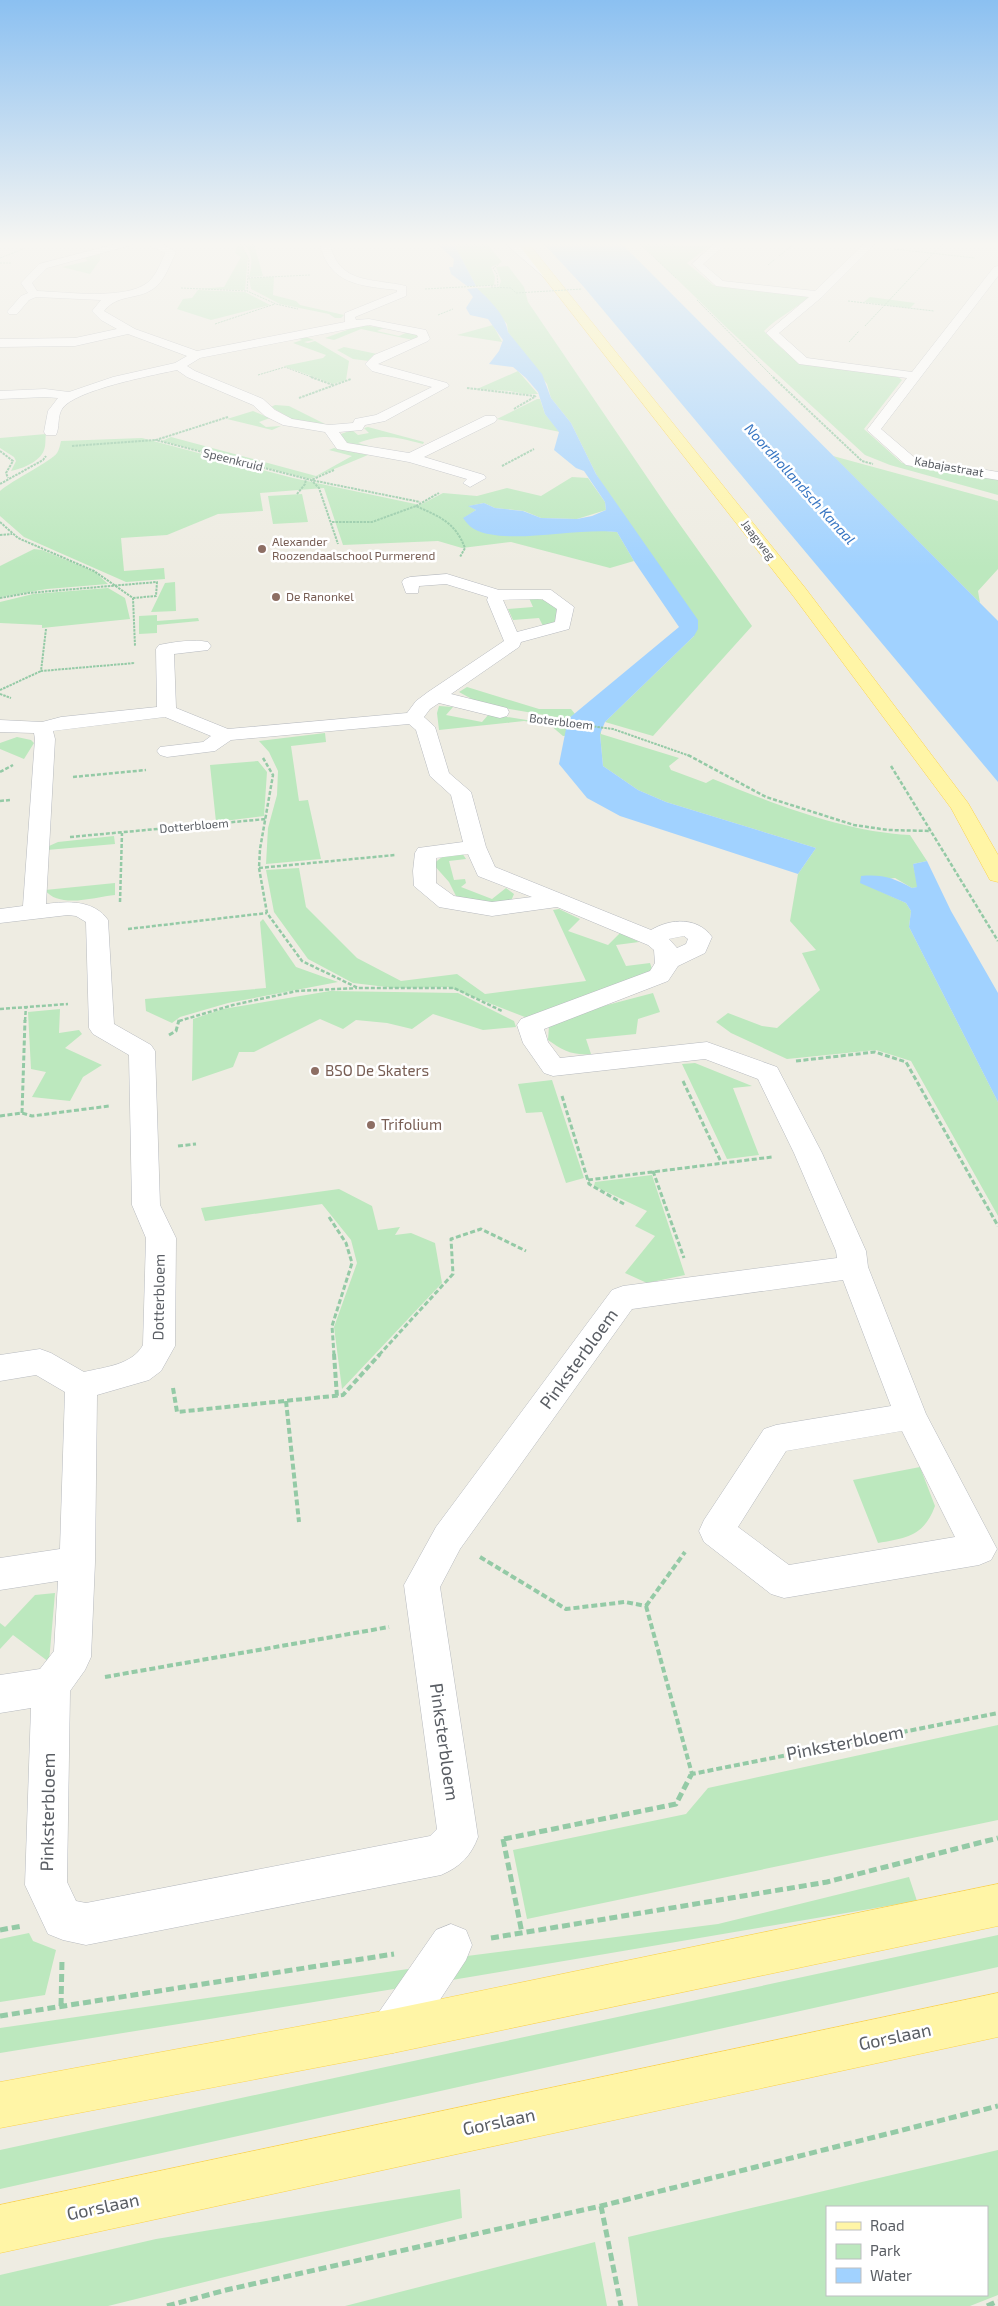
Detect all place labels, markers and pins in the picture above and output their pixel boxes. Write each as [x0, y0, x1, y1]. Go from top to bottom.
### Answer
place label: Alexander Roozendaalschool Purmerend [272, 534, 435, 562]
marker: Alexander Roozendaalschool Purmerend [256, 543, 268, 555]
place label: De Ranonkel [286, 589, 354, 603]
marker: De Ranonkel [270, 591, 282, 603]
place label: BSO De Skaters [325, 1061, 429, 1079]
marker: BSO De Skaters [309, 1065, 321, 1077]
place label: Trifolium [381, 1115, 442, 1133]
marker: Trifolium [365, 1119, 377, 1131]

